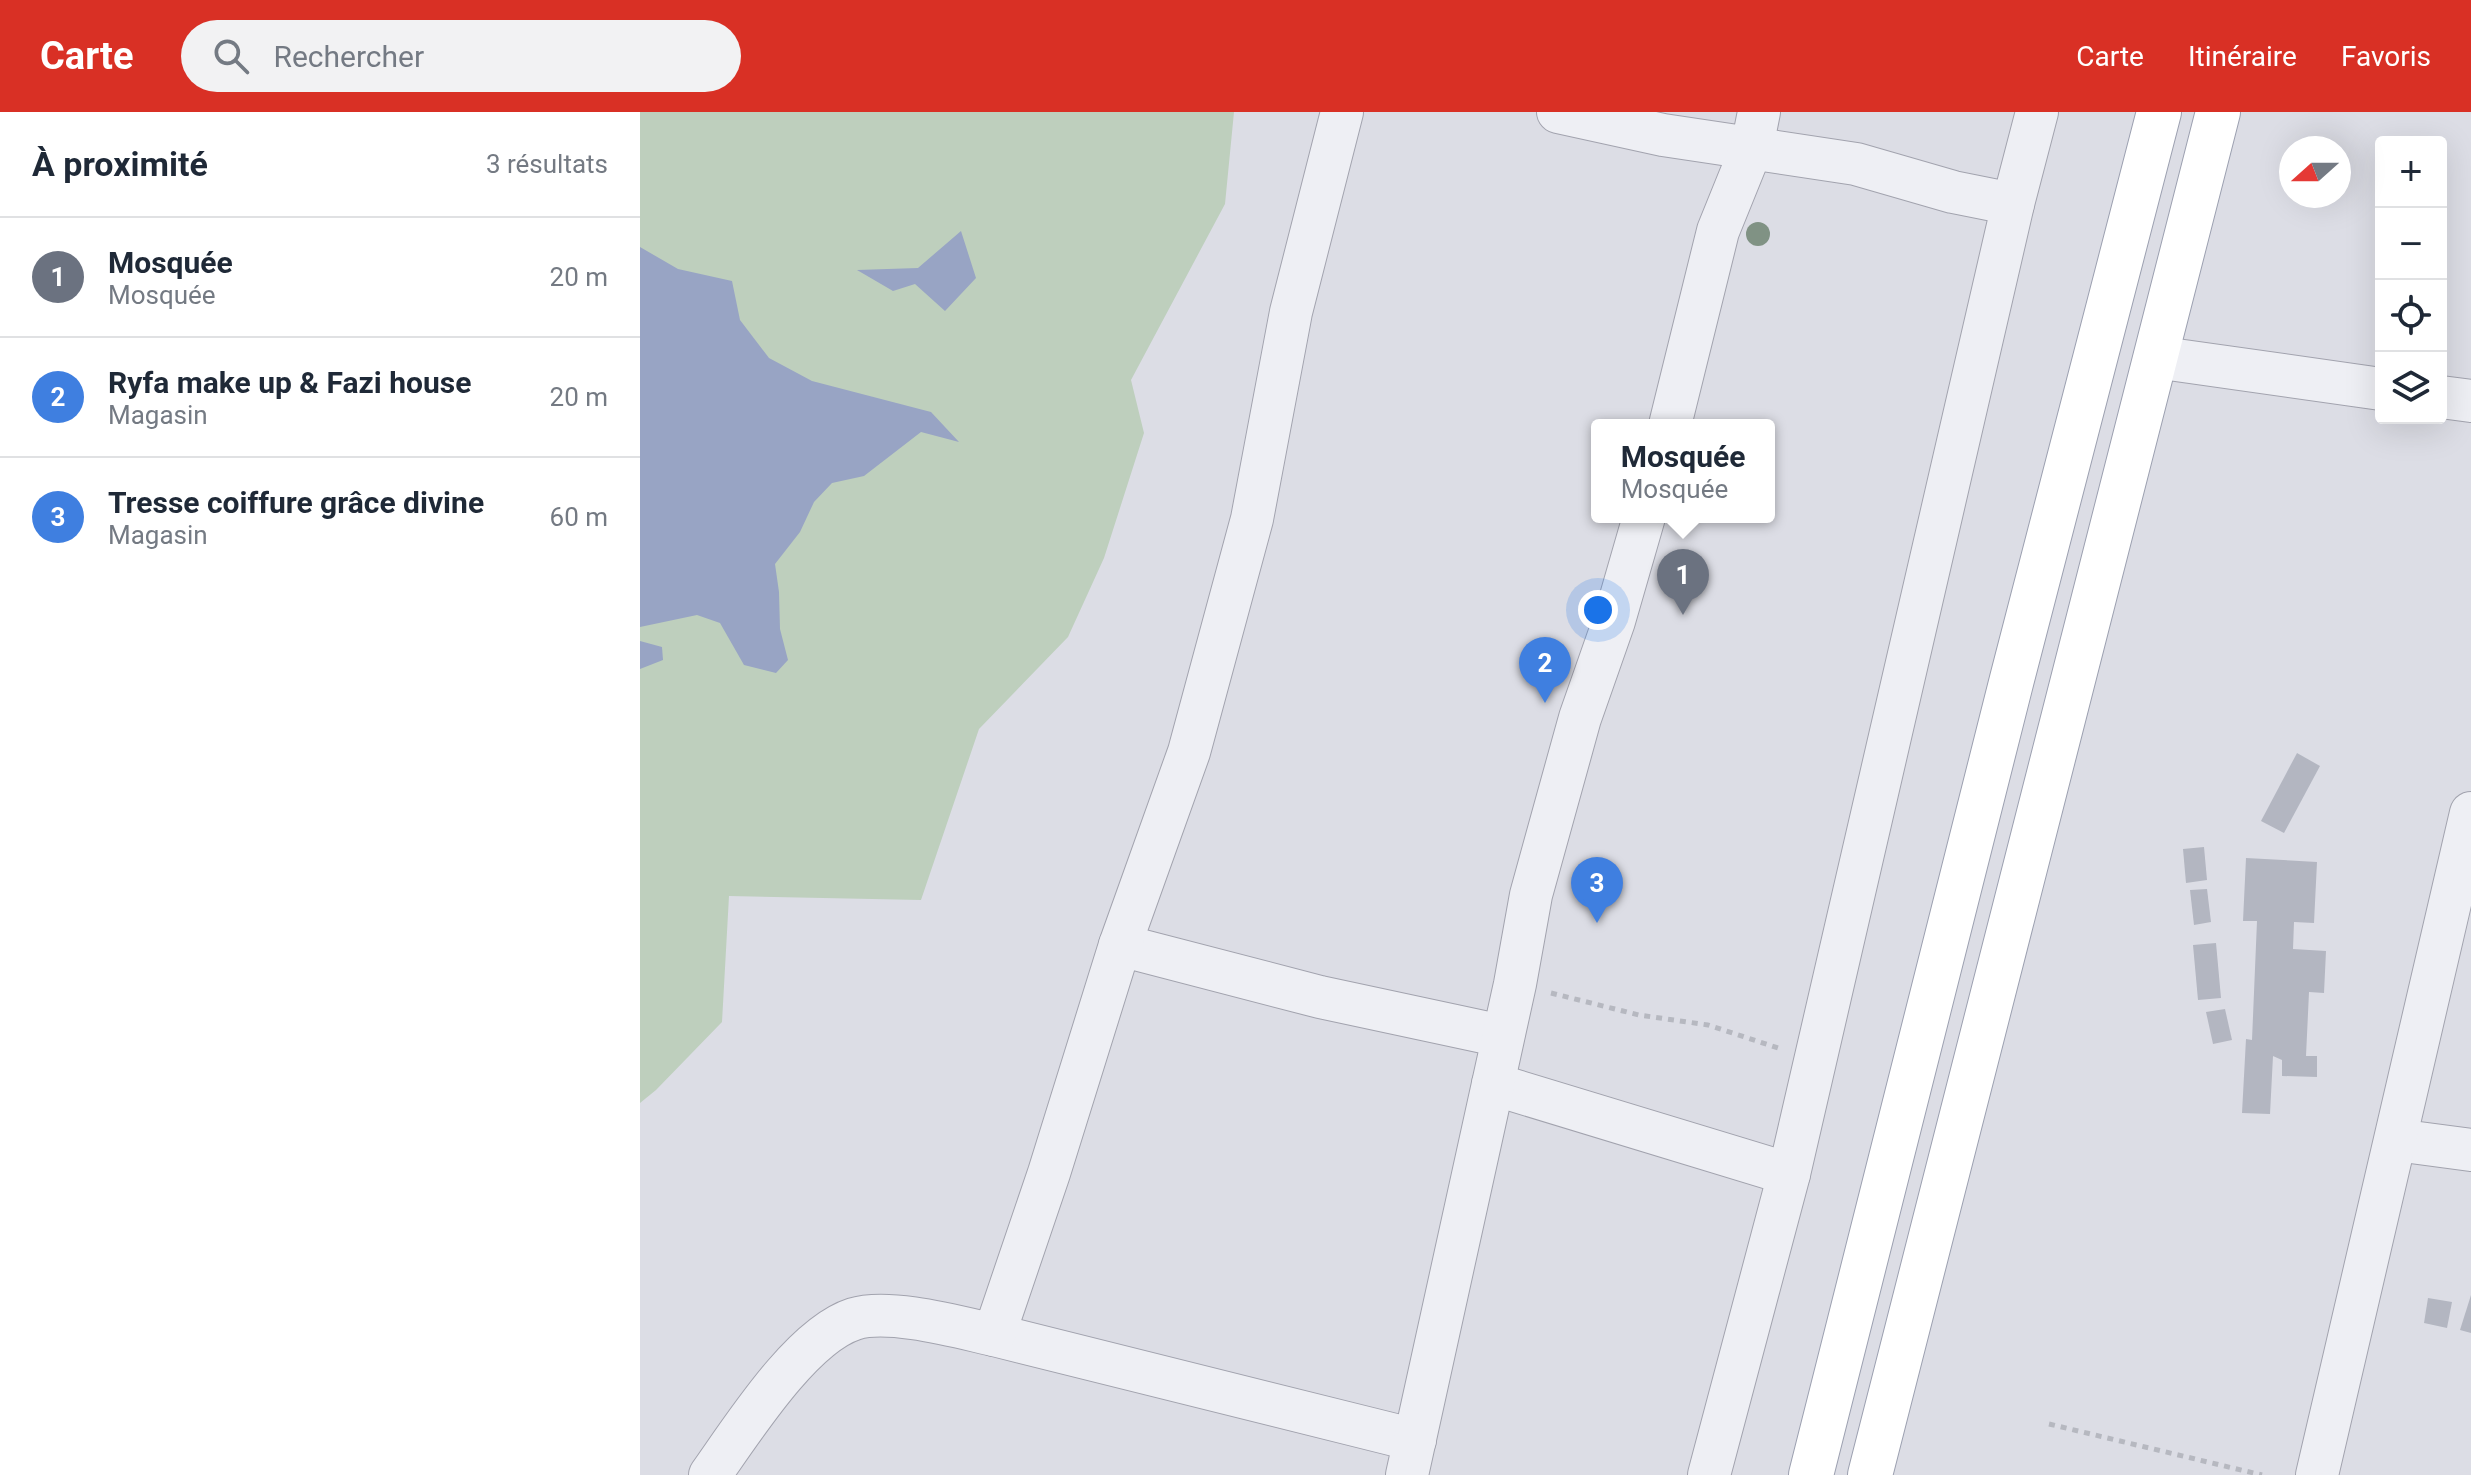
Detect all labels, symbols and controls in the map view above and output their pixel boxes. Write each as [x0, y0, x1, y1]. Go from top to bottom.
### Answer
search box [181, 20, 741, 92]
text: Carte [40, 34, 133, 78]
icon: search [209, 34, 253, 78]
text: Rechercher [273, 39, 424, 74]
text: Carte [2076, 40, 2144, 73]
text: Itinéraire [2188, 40, 2297, 73]
text: Favoris [2341, 40, 2431, 73]
north arrow [2279, 136, 2351, 208]
map controls [2375, 136, 2447, 424]
button: + [2375, 136, 2447, 208]
text: À proximité [32, 144, 208, 184]
text: 3 résultats [486, 149, 608, 179]
button: − [2375, 208, 2447, 280]
text: Mosquée [108, 245, 233, 280]
text: 1 [51, 262, 65, 292]
text: 20 m [550, 262, 608, 292]
text: Mosquée [108, 280, 216, 310]
button: locate [2375, 280, 2447, 352]
button: layers [2375, 352, 2447, 424]
text: Ryfa make up & Fazi house [108, 365, 471, 400]
text: 2 [51, 382, 65, 412]
text: 20 m [550, 382, 608, 412]
text: Magasin [108, 400, 208, 430]
popup [1591, 419, 1775, 523]
text: Mosquée [1621, 439, 1745, 474]
text: Mosquée [1621, 474, 1728, 504]
text: Tresse coiffure grâce divine [108, 485, 484, 520]
text: 3 [51, 502, 65, 532]
text: 60 m [550, 502, 608, 532]
text: Magasin [108, 520, 208, 550]
pin: 1 [1657, 549, 1709, 615]
your location [1578, 590, 1618, 630]
pin: 2 [1519, 637, 1571, 703]
pin: 3 [1571, 857, 1623, 923]

